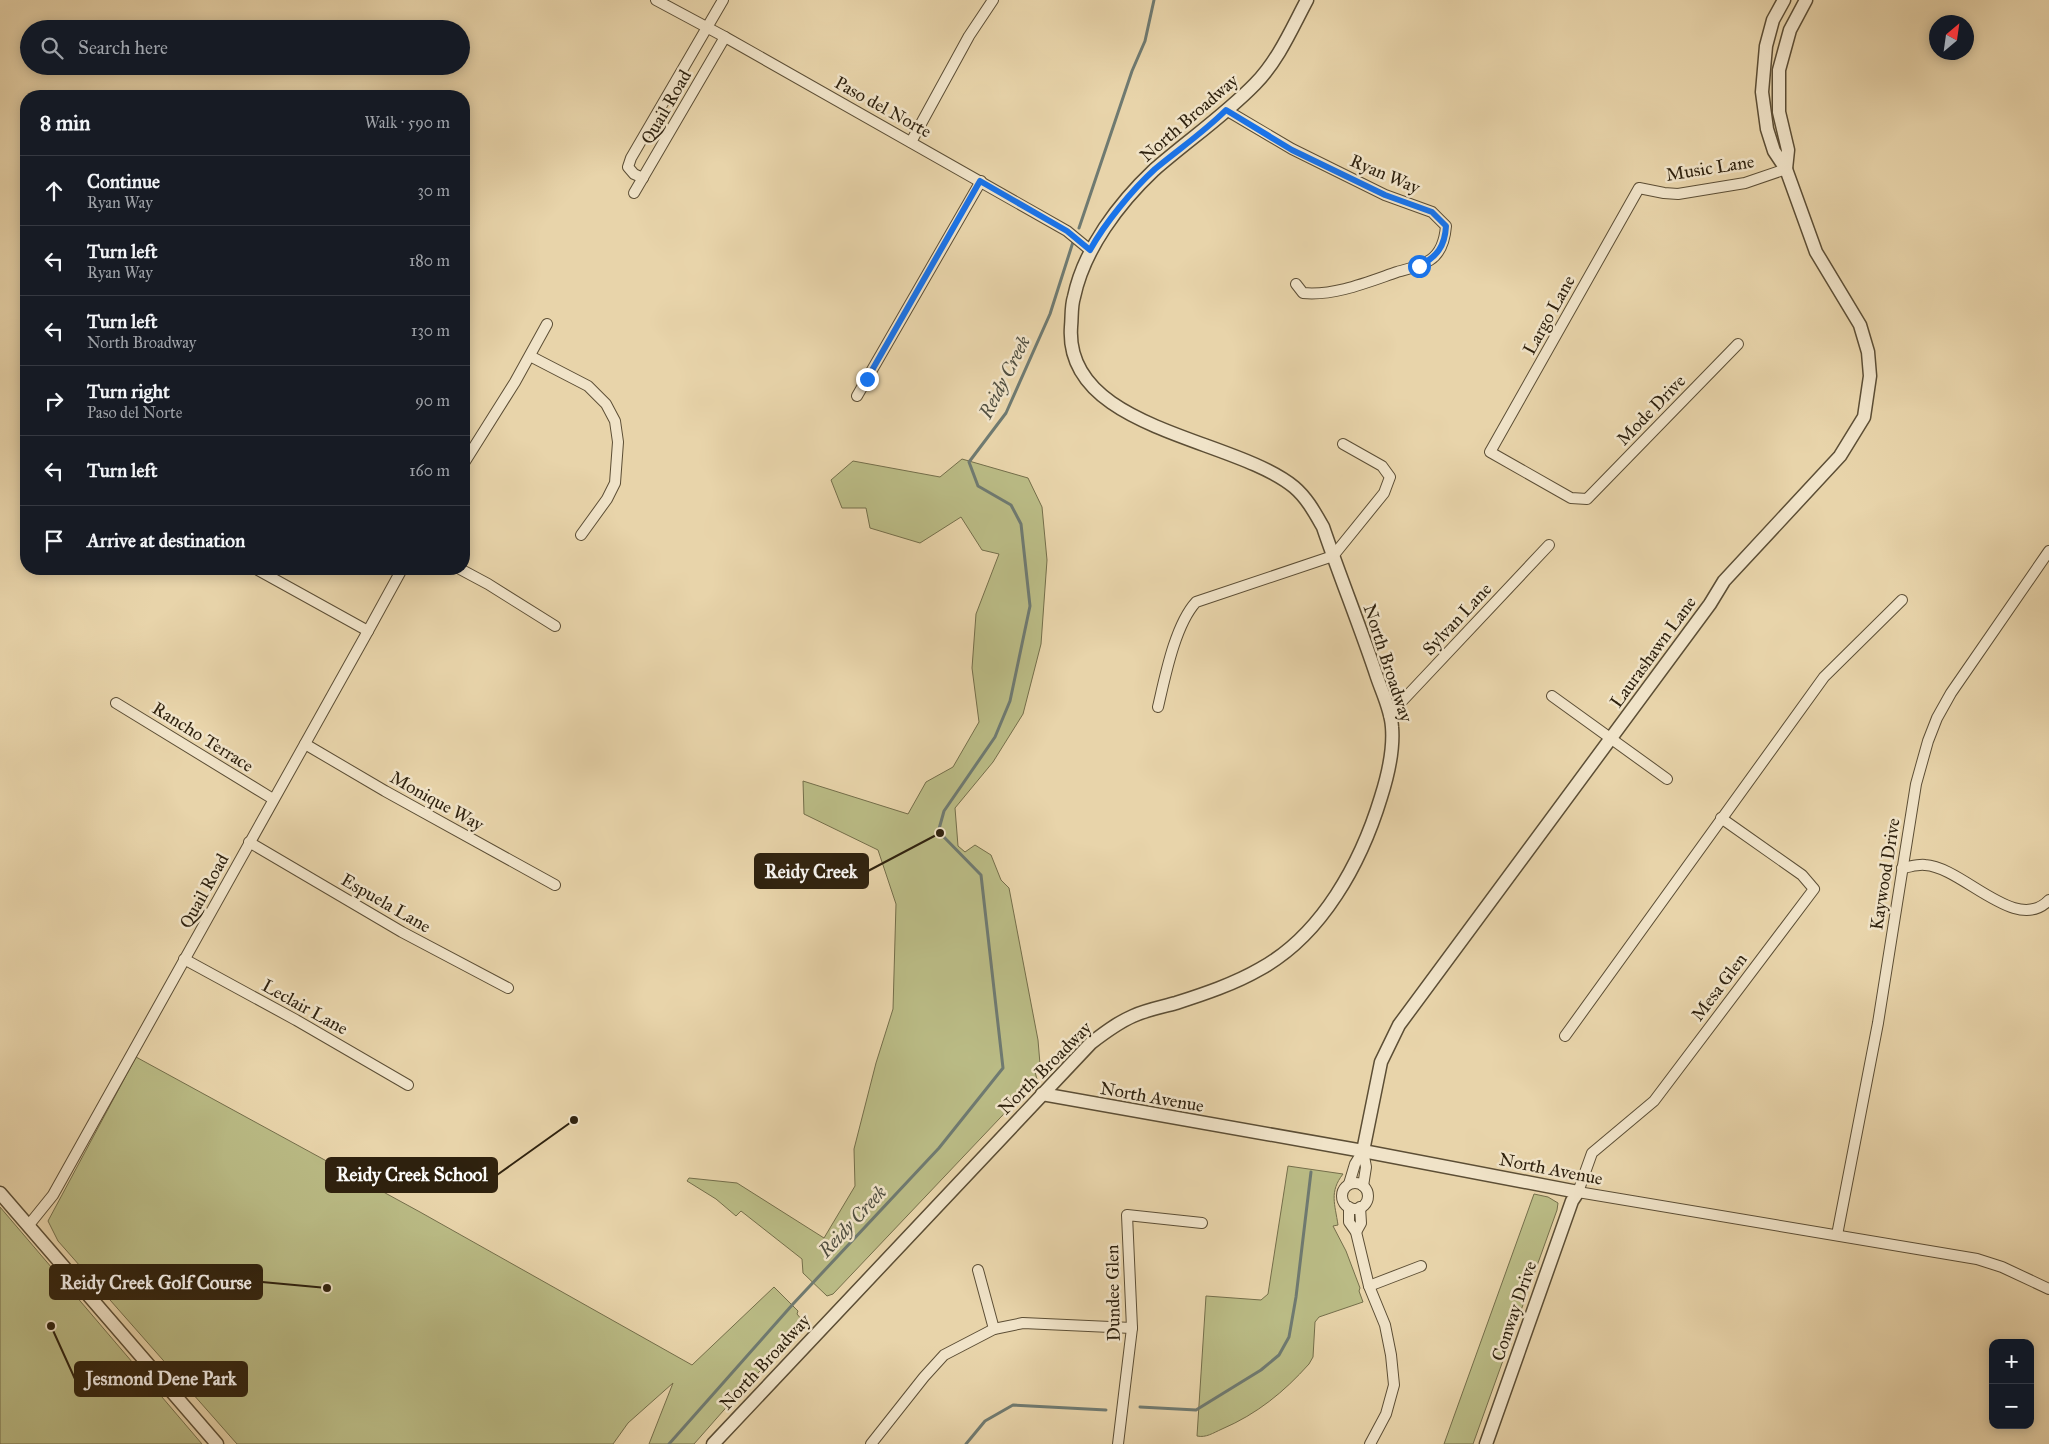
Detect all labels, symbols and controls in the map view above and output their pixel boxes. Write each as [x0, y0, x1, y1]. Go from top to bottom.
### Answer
north arrow [1929, 15, 1974, 60]
search box [20, 20, 470, 75]
icon: search [38, 34, 66, 62]
text: Search here [78, 36, 168, 59]
street label: Quail Road [636, 66, 696, 148]
street label: North Broadway [1135, 69, 1243, 167]
street label: Paso del Norte [831, 71, 935, 143]
text: 8 min [40, 110, 90, 136]
text: Walk · 590 m [364, 113, 450, 132]
street label: Ryan Way [1347, 149, 1424, 199]
street label: Music Lane [1664, 150, 1756, 186]
text: Continue [87, 170, 160, 193]
icon: ahead [40, 177, 68, 205]
text: 30 m [417, 181, 450, 200]
text: Ryan Way [87, 193, 153, 212]
text: Turn left [87, 240, 157, 263]
icon: left [40, 247, 68, 275]
text: 180 m [409, 251, 450, 270]
route start [1408, 255, 1431, 278]
text: Ryan Way [87, 263, 153, 282]
street label: Largo Lane [1518, 271, 1581, 359]
text: Turn left [87, 310, 157, 333]
icon: left [40, 317, 68, 345]
text: 130 m [411, 321, 450, 340]
water label: Reidy Creek [973, 332, 1035, 423]
text: North Broadway [87, 333, 196, 352]
route end [856, 368, 879, 391]
street label: Mode Drive [1612, 370, 1690, 450]
text: Turn right [87, 380, 170, 403]
icon: right [40, 387, 68, 415]
text: 90 m [415, 391, 450, 410]
text: Paso del Norte [87, 403, 182, 422]
icon: left [40, 457, 68, 485]
text: Turn left [87, 459, 157, 482]
text: 160 m [409, 461, 450, 480]
icon: arrive [40, 527, 68, 555]
text: Arrive at destination [87, 529, 245, 552]
street label: Sylvan Lane [1418, 578, 1496, 660]
street label: Laurashawn Lane [1605, 592, 1701, 712]
street label: North Broadway [1359, 601, 1418, 725]
street label: Rancho Terrace [148, 697, 258, 777]
street label: Monique Way [386, 766, 488, 837]
street label: Kaywood Drive [1865, 816, 1905, 932]
street label: Quail Road [175, 850, 233, 932]
callout: Reidy Creek [755, 854, 868, 888]
text: Reidy Creek [764, 860, 859, 884]
street label: Espuela Lane [337, 868, 435, 938]
street label: Mesa Glen [1686, 949, 1752, 1025]
street label: Leclair Lane [258, 974, 352, 1040]
street label: North Broadway [994, 1016, 1097, 1119]
street label: North Avenue [1098, 1077, 1206, 1117]
street label: North Avenue [1497, 1148, 1605, 1190]
callout: Reidy Creek School [326, 1158, 497, 1192]
text: Reidy Creek School [336, 1163, 488, 1187]
water label: Reidy Creek [813, 1180, 892, 1263]
street label: Dundee Glen [1101, 1244, 1125, 1342]
street label: Conway Drive [1487, 1258, 1541, 1364]
callout: Reidy Creek Golf Course [50, 1265, 262, 1299]
text: Reidy Creek Golf Course [60, 1271, 252, 1295]
street label: North Broadway [715, 1309, 815, 1414]
map controls [1989, 1339, 2034, 1429]
button: + [1989, 1339, 2034, 1384]
callout: Jesmond Dene Park [75, 1362, 247, 1396]
text: Jesmond Dene Park [82, 1367, 238, 1391]
button: − [1989, 1384, 2034, 1429]

